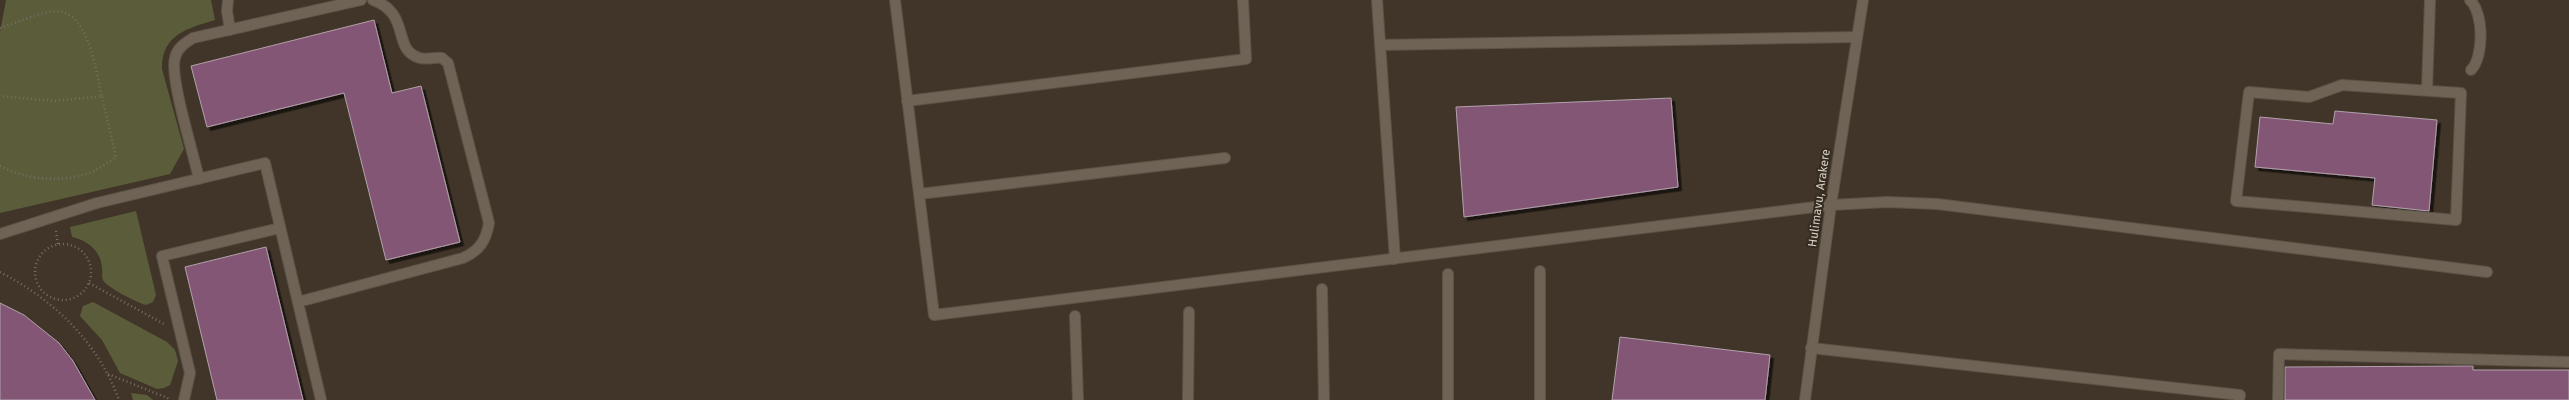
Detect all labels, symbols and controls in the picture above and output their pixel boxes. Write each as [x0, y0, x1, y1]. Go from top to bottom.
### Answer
street label: Hulimavu, Arakere [1805, 148, 1833, 248]

